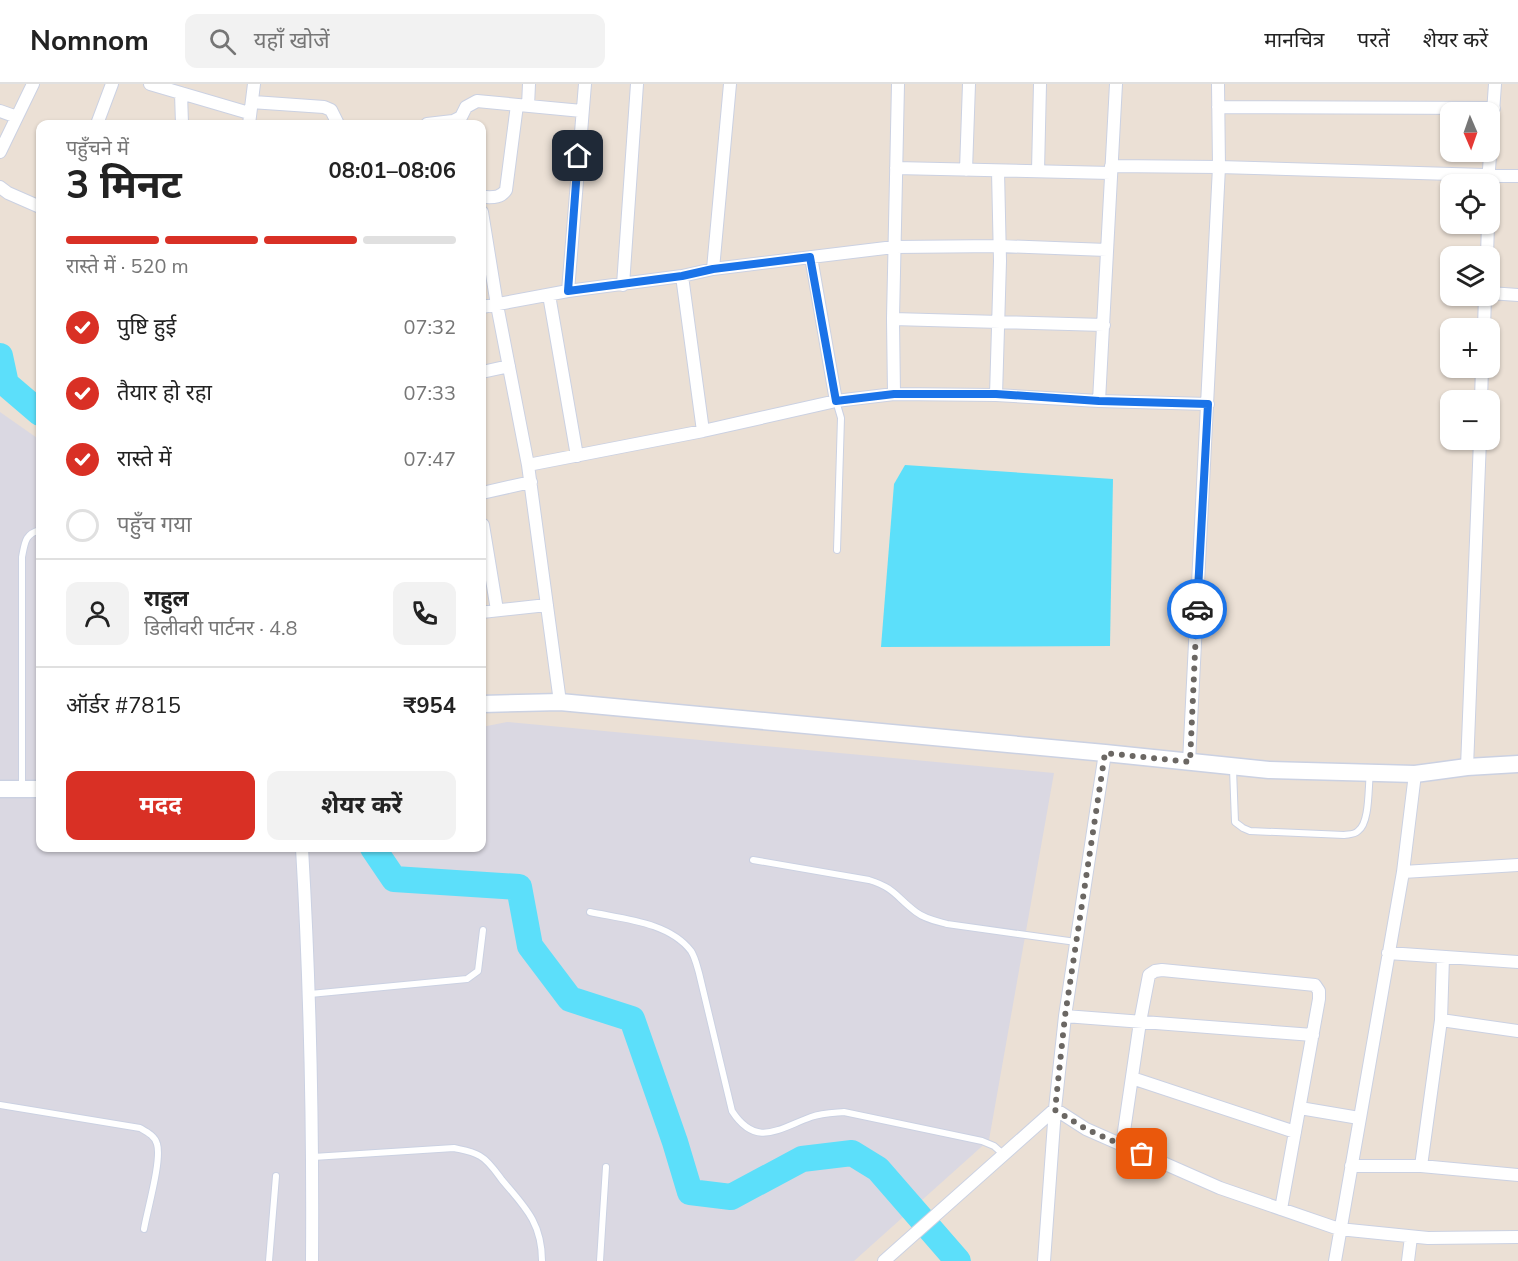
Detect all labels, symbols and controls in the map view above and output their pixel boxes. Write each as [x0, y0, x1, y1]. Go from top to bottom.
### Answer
search box [185, 14, 605, 68]
text: Nomnom [30, 22, 149, 60]
icon: search [206, 25, 239, 58]
text: यहाँ खोजें [254, 26, 330, 56]
text: मानचित्र [1264, 26, 1324, 54]
text: परतें [1357, 26, 1390, 54]
text: शेयर करें [1423, 26, 1488, 54]
north arrow [1440, 102, 1500, 162]
map controls [1440, 102, 1500, 450]
pin [552, 130, 603, 181]
text: पहुँचने में [66, 135, 129, 162]
icon: home [561, 139, 594, 172]
text: 08:01–08:06 [328, 156, 456, 186]
text: 3 मिनट [66, 159, 182, 212]
button: locate [1440, 174, 1500, 234]
button: layers [1440, 246, 1500, 306]
text: रास्ते में · 520 m [66, 253, 189, 280]
icon: check [66, 311, 99, 344]
text: पुष्टि हुई [117, 312, 176, 342]
text: 07:32 [403, 314, 456, 341]
button: + [1440, 318, 1500, 378]
icon: check [66, 377, 99, 410]
text: तैयार हो रहा [117, 378, 212, 408]
text: 07:33 [403, 380, 456, 407]
button: − [1440, 390, 1500, 450]
icon: check [66, 443, 99, 476]
text: रास्ते में [117, 444, 172, 474]
text: 07:47 [403, 446, 456, 473]
text: पहुँच गया [117, 510, 192, 540]
courier [1167, 579, 1227, 639]
button: person [66, 582, 129, 645]
button: phone [393, 582, 456, 645]
text: राहुल [144, 584, 189, 614]
icon: car [1181, 593, 1214, 626]
text: डिलीवरी पार्टनर · 4.8 [144, 615, 298, 642]
text: ऑर्डर #7815 [66, 691, 181, 721]
text: ₹954 [403, 691, 456, 721]
button: मदद [66, 771, 255, 840]
button: शेयर करें [267, 771, 456, 840]
pin [1116, 1128, 1167, 1179]
icon: bag [1125, 1137, 1158, 1170]

